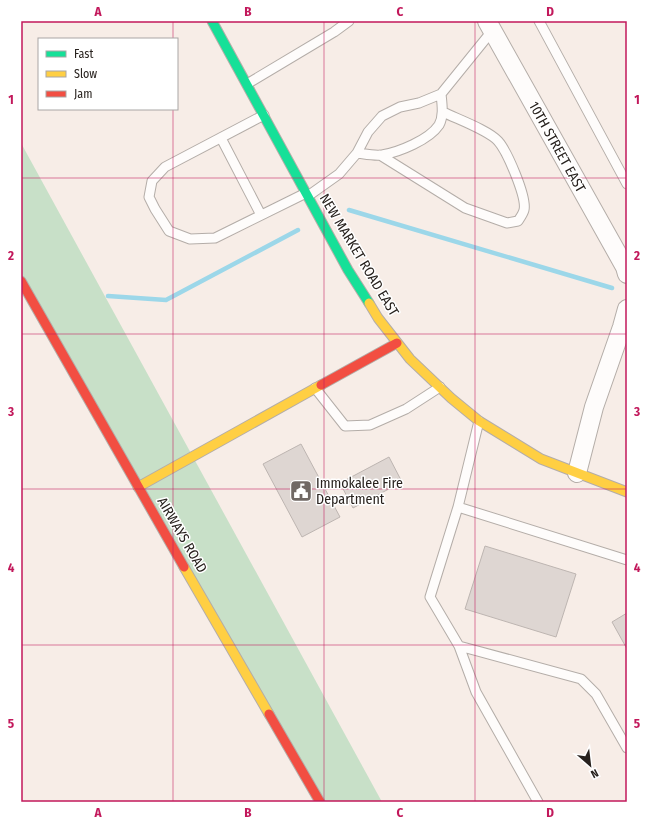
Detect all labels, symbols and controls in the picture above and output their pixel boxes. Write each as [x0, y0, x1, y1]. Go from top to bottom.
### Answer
text: A [93, 4, 102, 19]
text: B [244, 4, 252, 19]
text: C [397, 4, 404, 19]
text: D [546, 4, 554, 19]
legend [38, 38, 178, 110]
text: Fast [74, 47, 93, 61]
text: Slow [74, 67, 97, 81]
text: Jam [74, 87, 92, 101]
text: 1 [8, 92, 14, 107]
text: 1 [634, 92, 640, 107]
street label: 10TH STREET EAST [525, 99, 589, 196]
street label: NEW MARKET ROAD EAST [316, 191, 402, 320]
text: 2 [7, 248, 14, 263]
text: 2 [633, 248, 640, 263]
text: 3 [7, 404, 14, 419]
text: 3 [633, 404, 640, 419]
place label: Immokalee Fire Department [316, 475, 403, 508]
public building icon: Immokalee Fire Department [288, 478, 314, 504]
street label: AIRWAYS ROAD [154, 494, 210, 576]
text: 4 [8, 560, 15, 575]
text: 4 [634, 560, 641, 575]
text: 5 [8, 716, 14, 731]
text: 5 [634, 716, 640, 731]
north arrow [570, 745, 610, 785]
text: N [588, 766, 600, 781]
text: A [93, 805, 102, 820]
text: B [244, 805, 252, 820]
text: C [397, 805, 404, 820]
text: D [546, 805, 554, 820]

